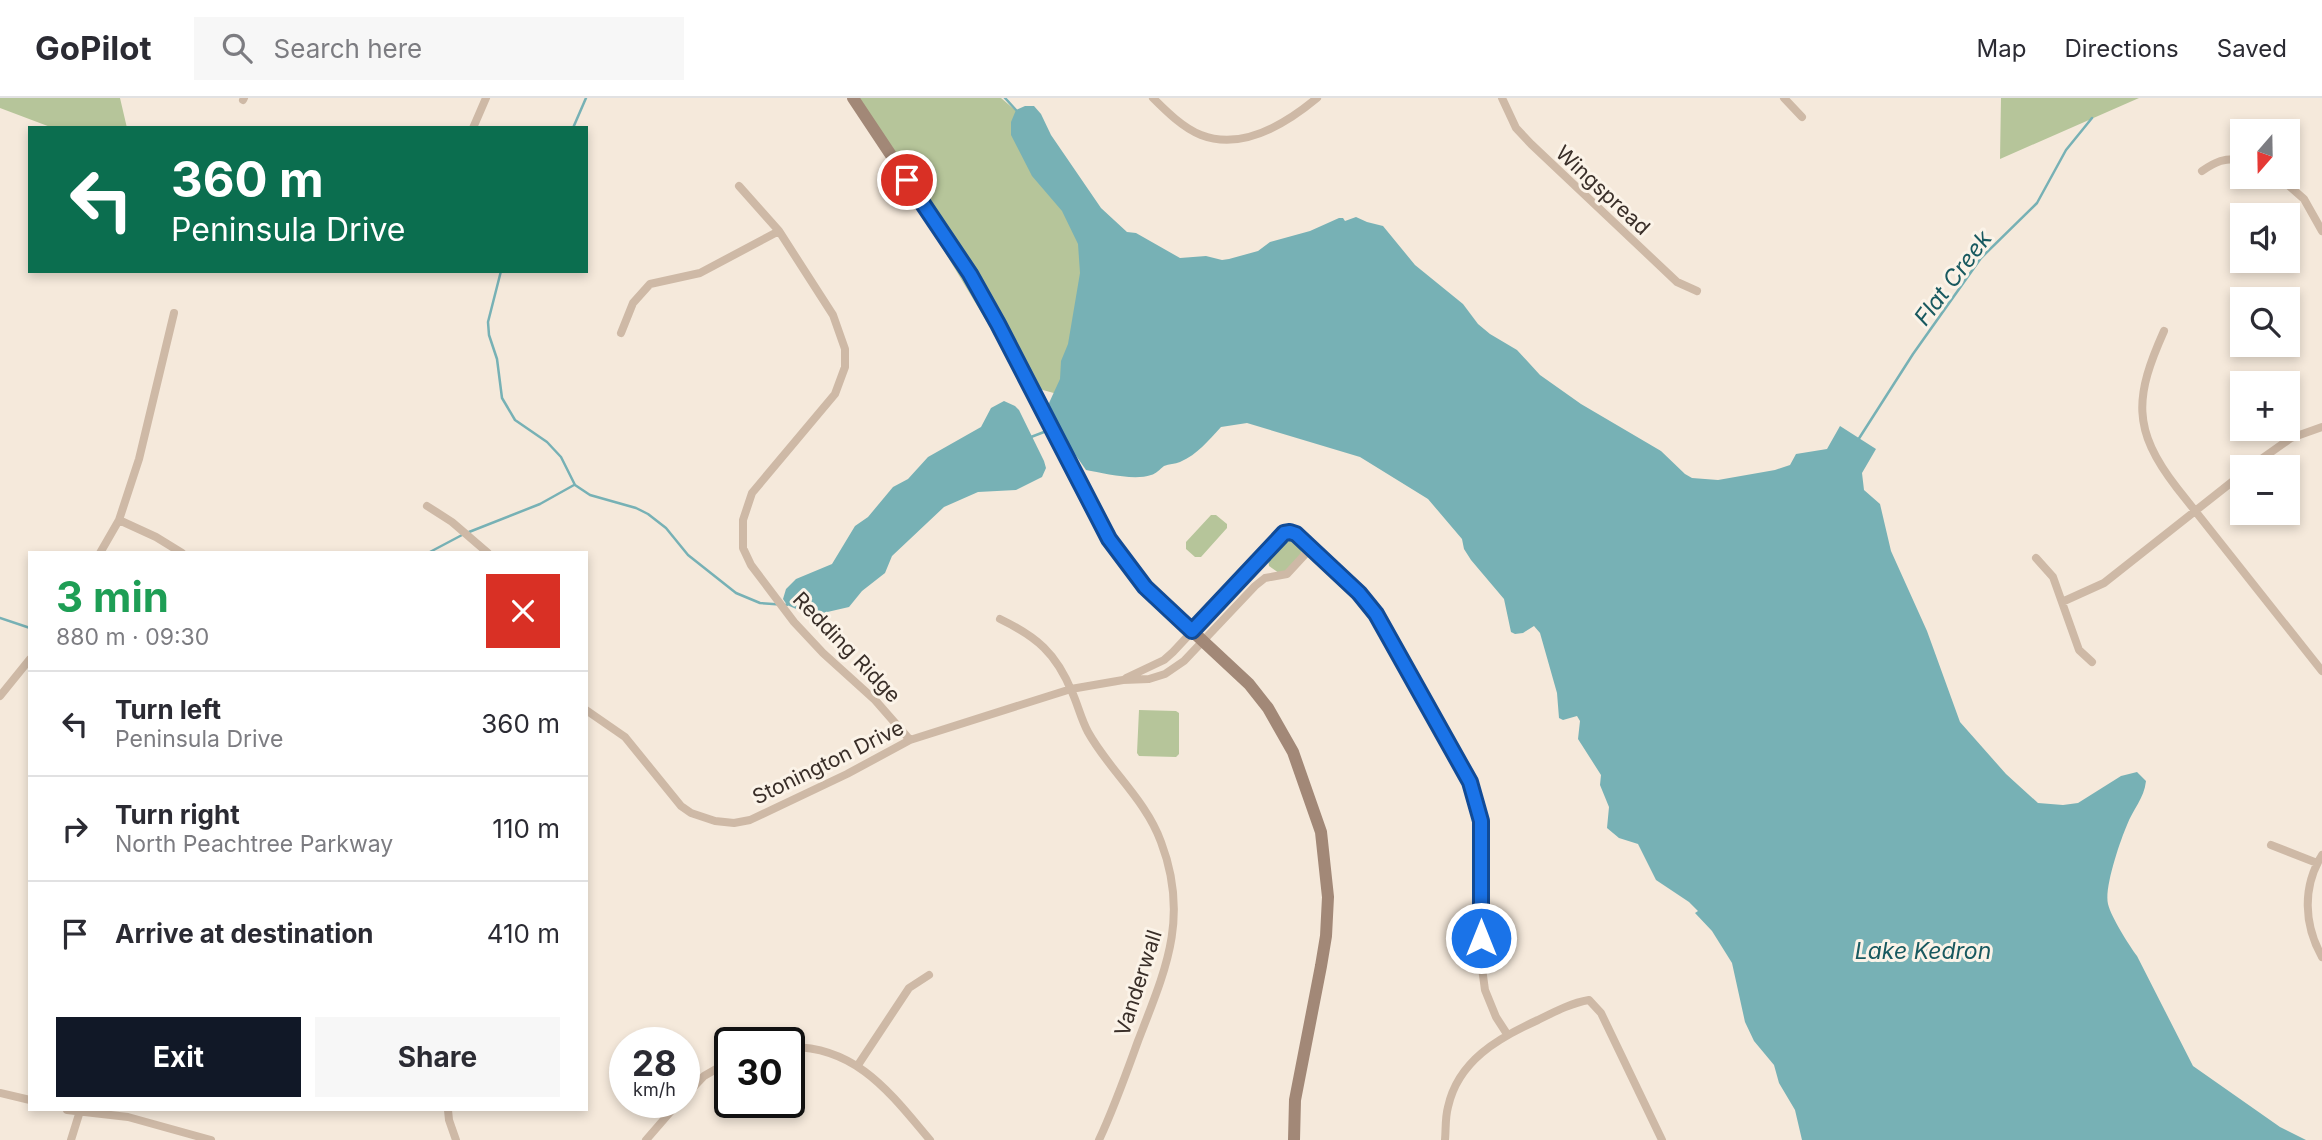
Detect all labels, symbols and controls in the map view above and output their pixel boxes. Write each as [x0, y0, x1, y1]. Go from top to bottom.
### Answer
search box [194, 17, 684, 80]
text: GoPilot [35, 28, 152, 68]
icon: search [218, 29, 256, 67]
text: Search here [274, 33, 422, 64]
text: Map [1977, 34, 2026, 63]
text: Directions [2064, 34, 2179, 63]
text: Saved [2217, 34, 2287, 63]
north arrow [2230, 119, 2300, 189]
map controls [2230, 119, 2300, 525]
street label: Wingspread [1551, 140, 1655, 240]
text: 360 m [171, 150, 324, 209]
pin [877, 150, 937, 210]
icon: left [56, 154, 147, 245]
icon: arrive [888, 161, 926, 199]
button: sound [2230, 203, 2300, 273]
text: Peninsula Drive [171, 210, 405, 249]
water label: Flat Creek [1908, 225, 1998, 331]
button: search [2230, 287, 2300, 357]
button: + [2230, 371, 2300, 441]
button: − [2230, 455, 2300, 525]
text: 3 min [56, 571, 169, 622]
button: close [486, 574, 560, 648]
street label: Redding Ridge [788, 587, 906, 707]
text: 880 m · 09:30 [56, 623, 209, 651]
text: Turn left [115, 694, 221, 725]
icon: left [56, 705, 94, 743]
text: 360 m [481, 708, 560, 739]
street label: Stonington Drive [748, 715, 908, 809]
text: Peninsula Drive [115, 725, 284, 753]
text: Turn right [115, 799, 240, 830]
icon: right [56, 810, 94, 848]
text: 110 m [492, 813, 560, 844]
text: North Peachtree Parkway [115, 830, 393, 858]
position arrow [1444, 901, 1518, 975]
icon: arrive [56, 915, 94, 953]
text: Arrive at destination [115, 918, 374, 949]
text: 410 m [487, 918, 560, 949]
street label: Vanderwall [1109, 927, 1167, 1039]
water label: Lake Kedron [1855, 937, 1991, 965]
button: Exit [56, 1017, 301, 1097]
button: Share [315, 1017, 560, 1097]
speed limit sign: 30 [714, 1027, 805, 1118]
text: 28 [632, 1042, 677, 1084]
text: km/h [633, 1079, 676, 1100]

